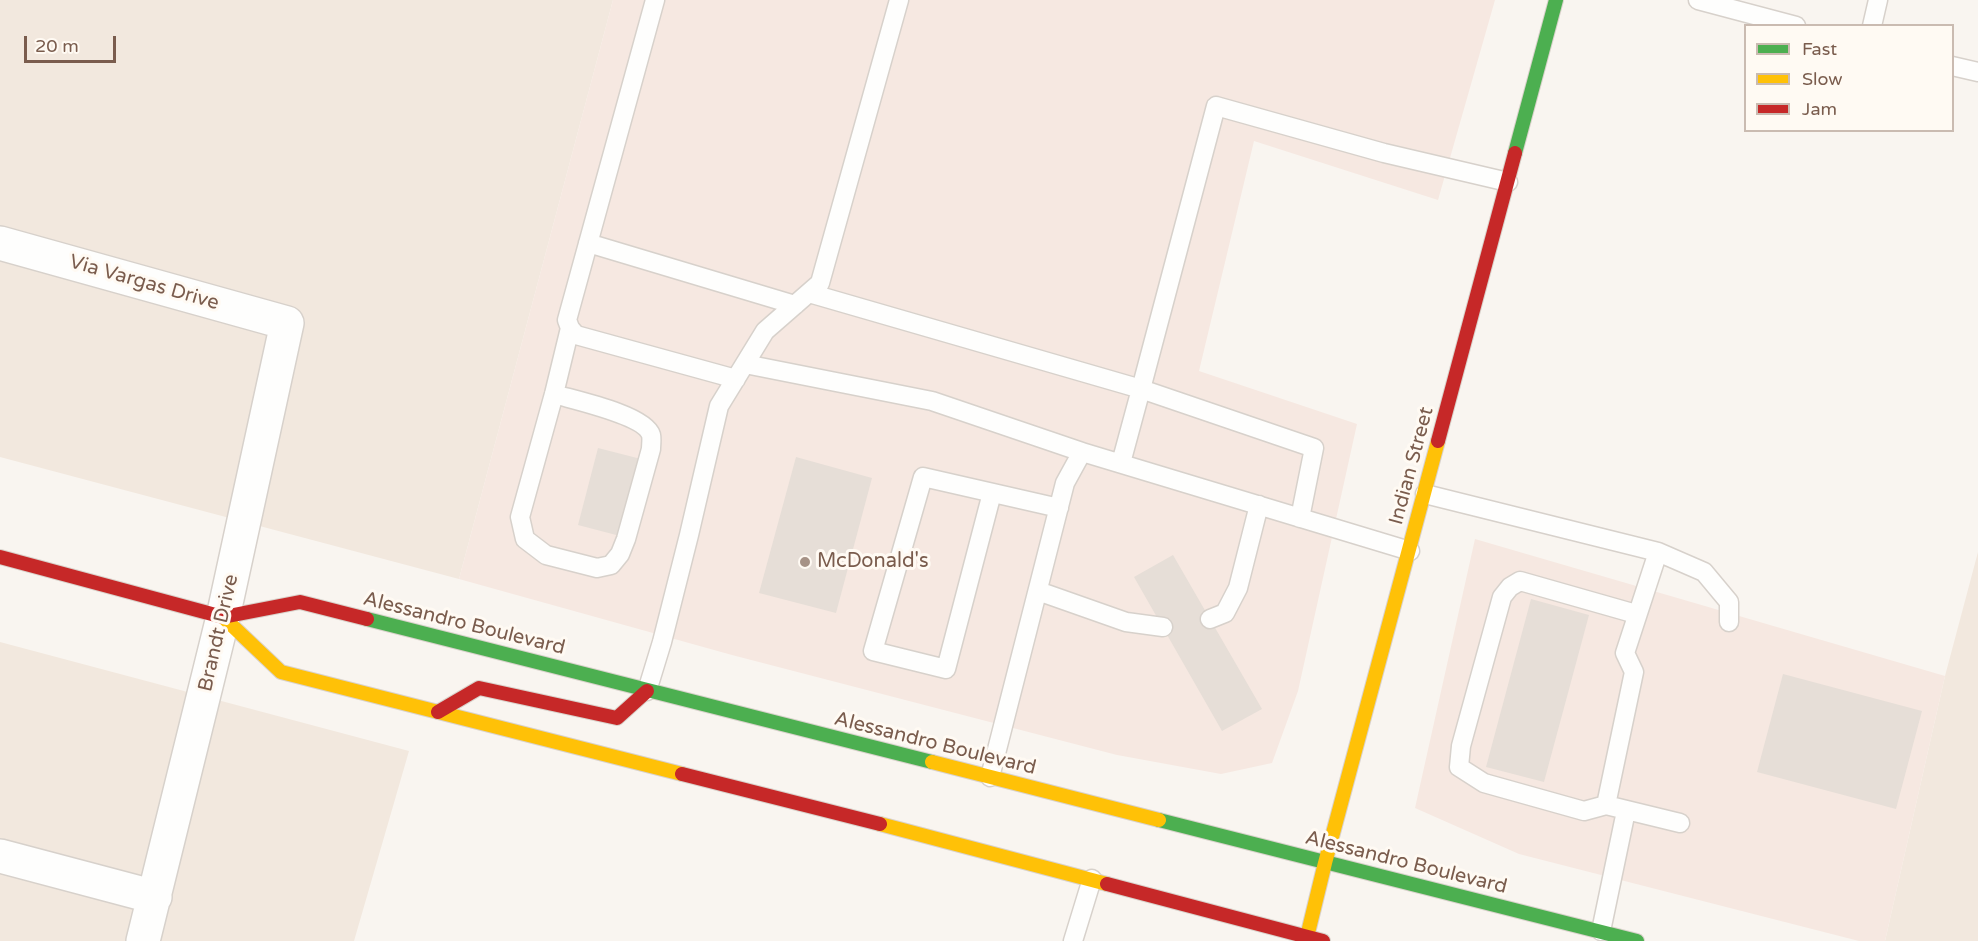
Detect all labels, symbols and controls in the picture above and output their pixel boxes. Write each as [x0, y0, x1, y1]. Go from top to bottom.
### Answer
scale bar [27, 24, 118, 62]
legend [1744, 24, 1954, 132]
text: 20 m [35, 35, 79, 57]
text: Fast [1802, 38, 1837, 60]
text: Slow [1802, 68, 1843, 90]
text: Jam [1802, 98, 1837, 120]
street label: Via Vargas Drive [66, 250, 222, 316]
street label: Indian Street [1385, 404, 1439, 528]
place label: McDonald's [817, 550, 929, 574]
marker: McDonald's [798, 555, 812, 569]
street label: Brandt Drive [194, 572, 244, 694]
street label: Alessandro Boulevard [361, 587, 567, 661]
street label: Alessandro Boulevard [832, 707, 1038, 781]
street label: Alessandro Boulevard [1303, 826, 1509, 900]

